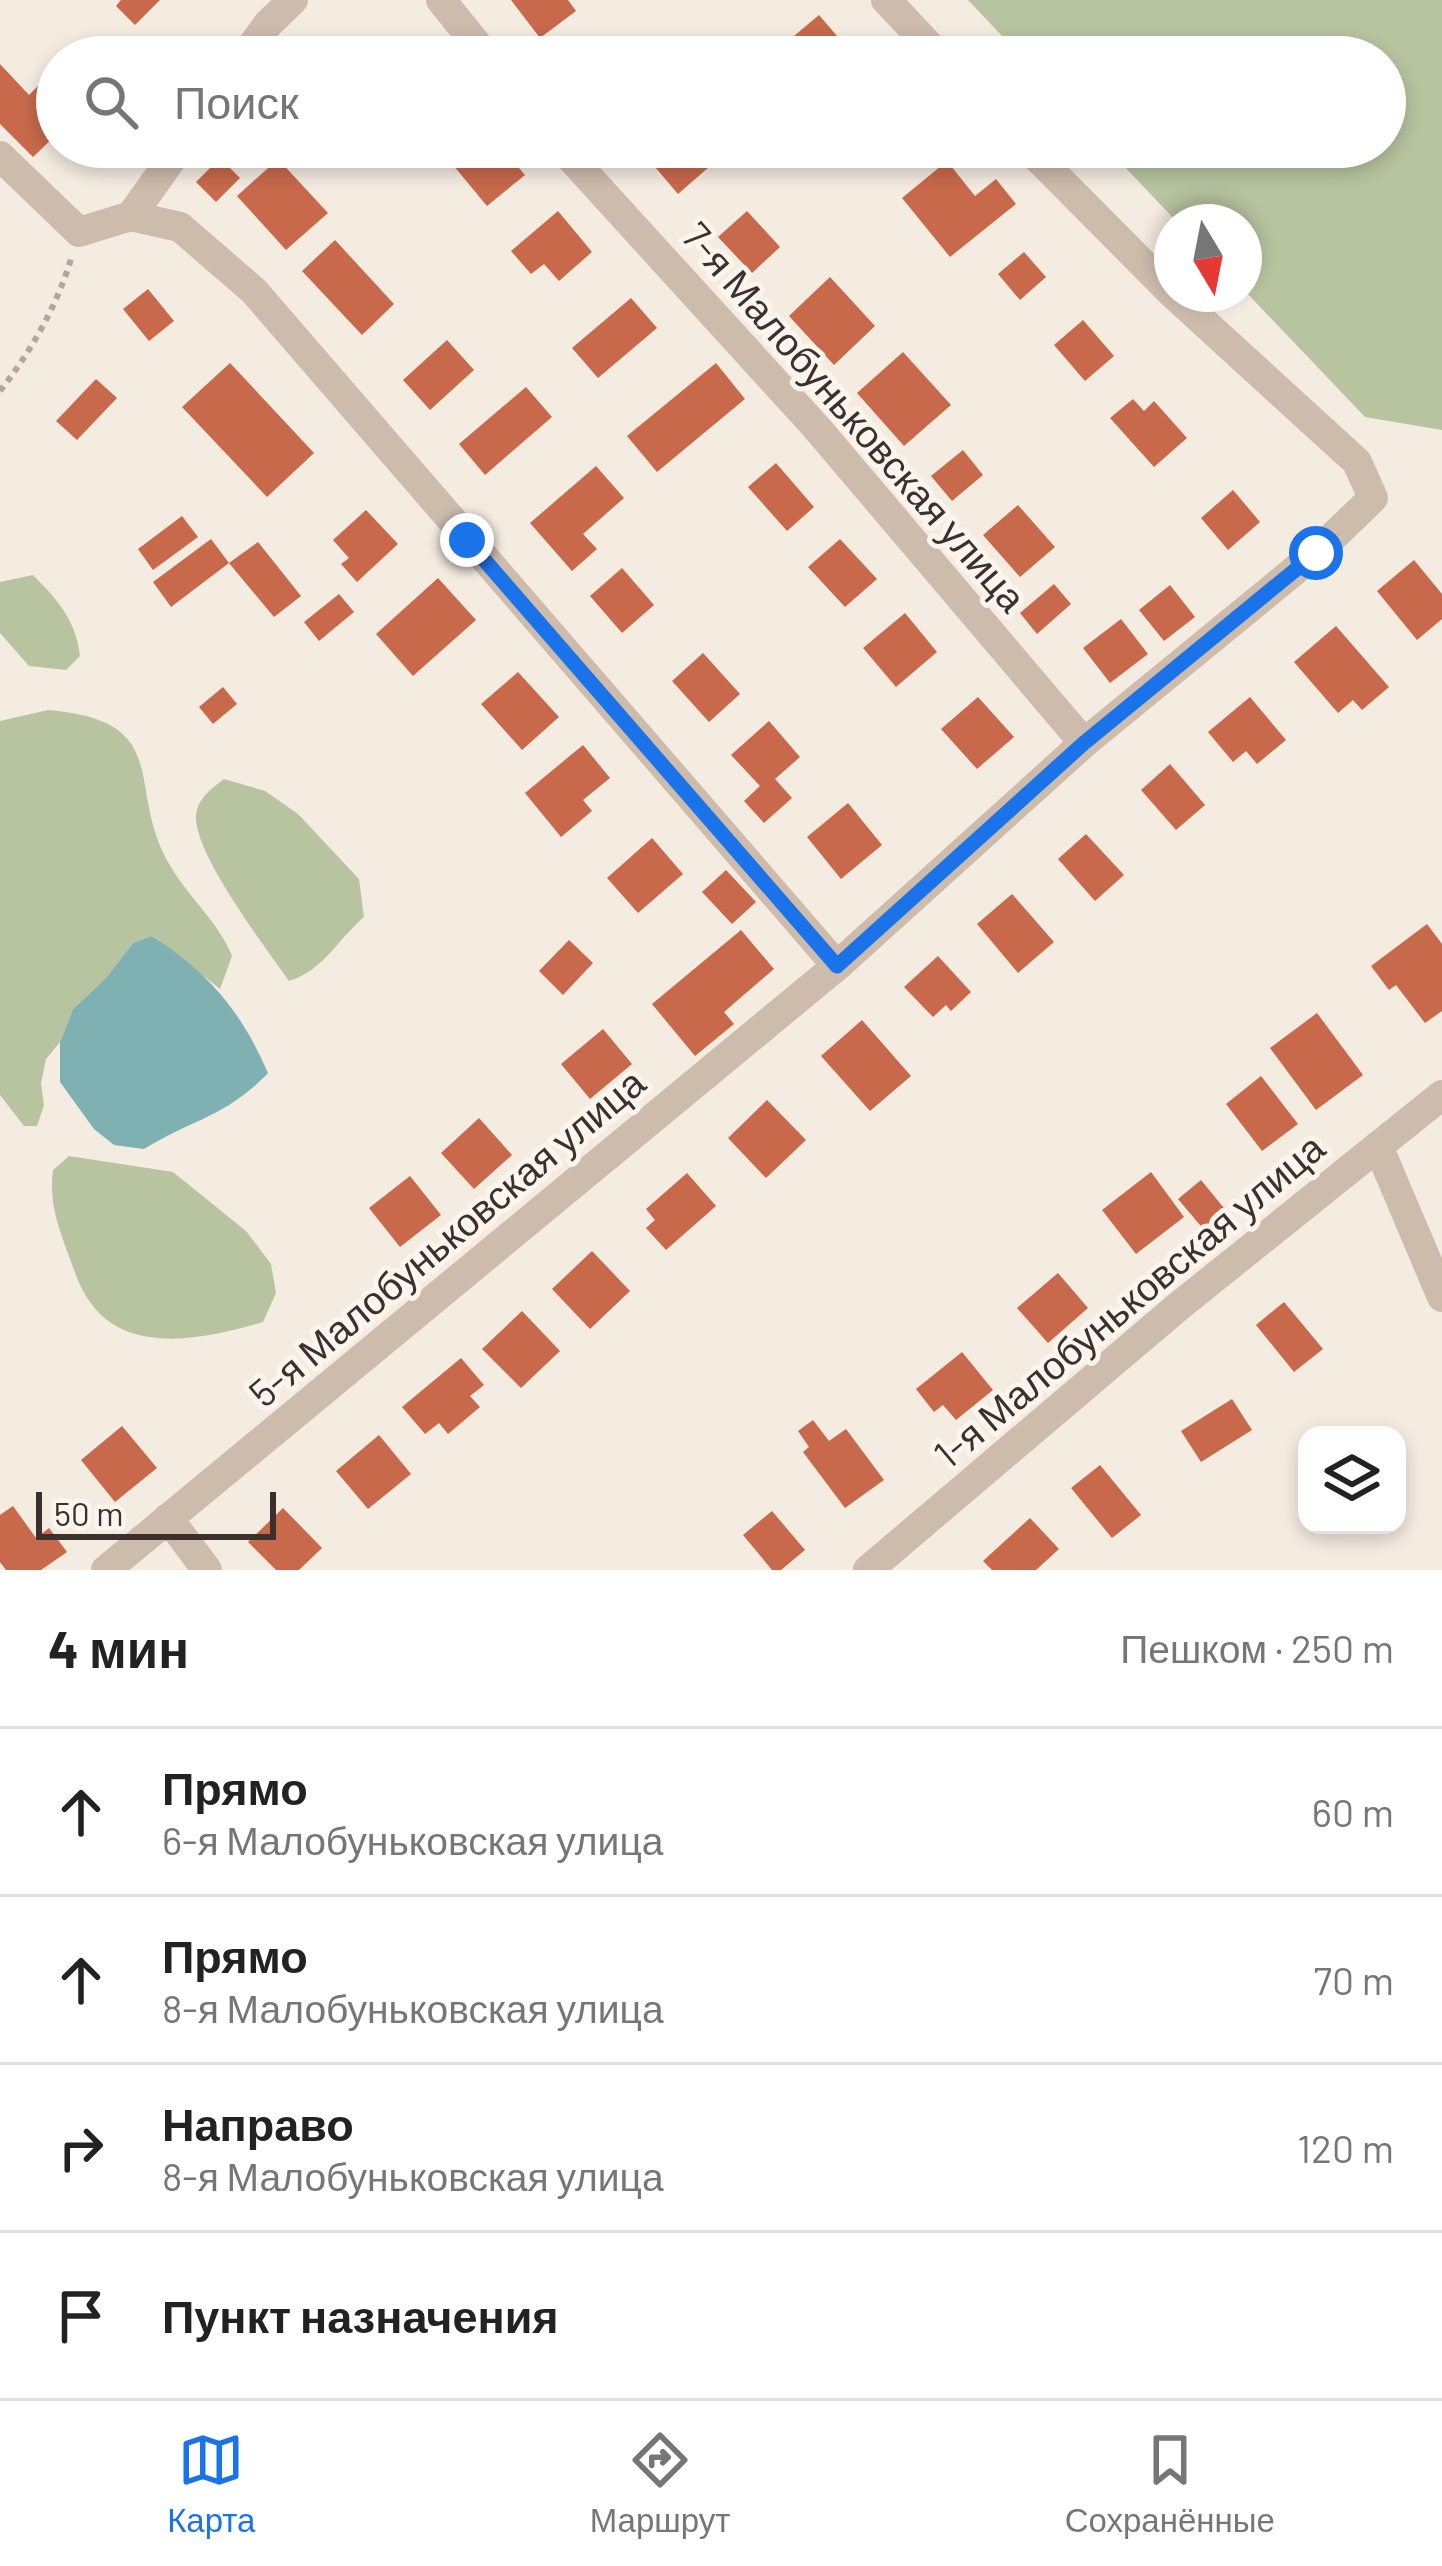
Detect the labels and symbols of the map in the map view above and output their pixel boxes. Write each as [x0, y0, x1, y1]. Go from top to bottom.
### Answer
north arrow [1154, 204, 1262, 312]
street label: 7-я Малобуньковская улица [673, 212, 1037, 620]
route end [440, 513, 494, 567]
route start [1289, 526, 1343, 580]
street label: 5-я Малобуньковская улица [239, 1058, 653, 1416]
street label: 1-я Малобуньковская улица [923, 1123, 1333, 1477]
scale bar [36, 1486, 276, 1539]

